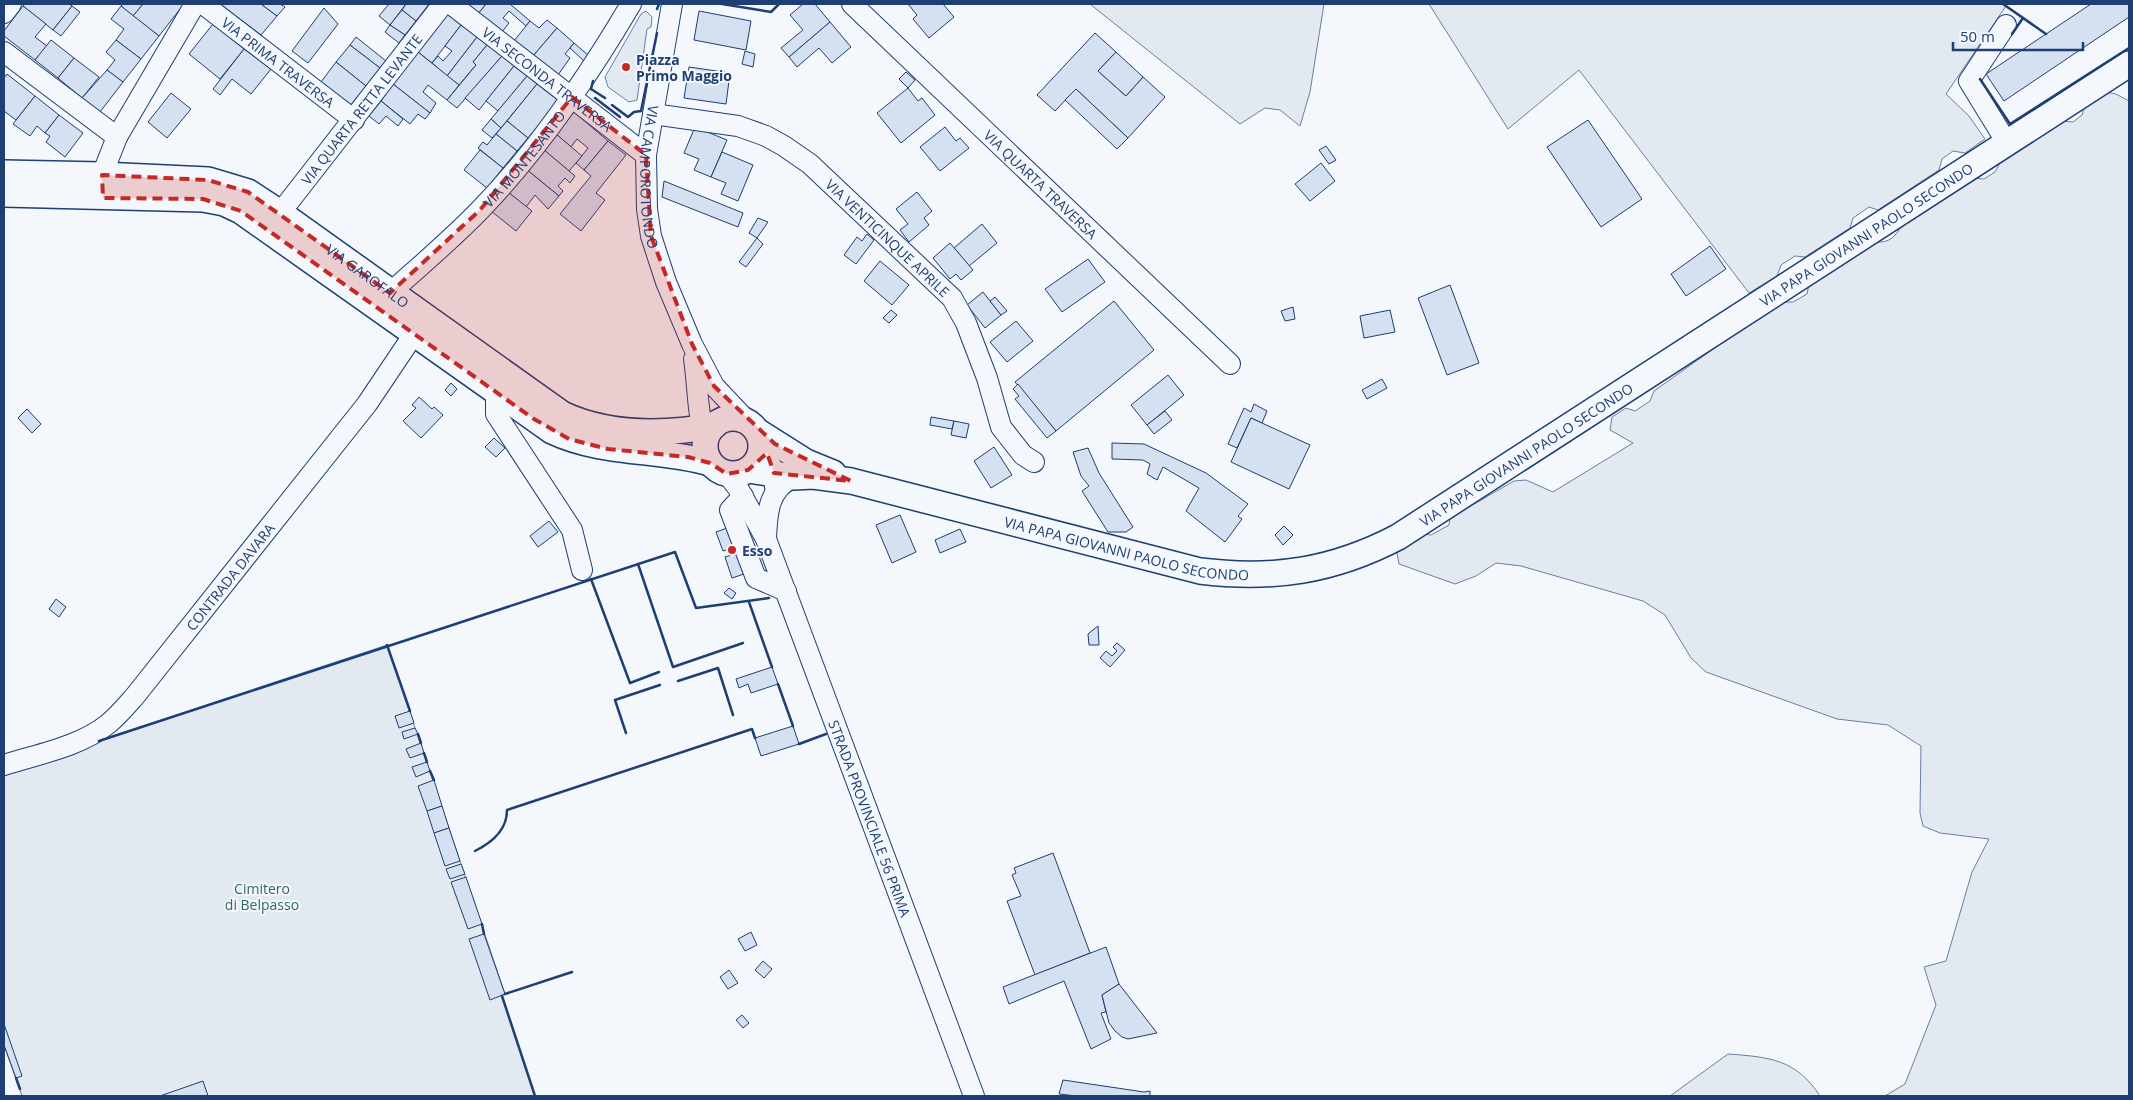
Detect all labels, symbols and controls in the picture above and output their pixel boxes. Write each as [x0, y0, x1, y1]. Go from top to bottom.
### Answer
street label: VIA PRIMA TRAVERSA [218, 12, 339, 111]
scale bar [1953, 20, 2083, 52]
street label: VIA SECONDA TRAVERSA [478, 22, 617, 135]
text: 50 m [1960, 26, 1995, 46]
street label: VIA QUARTA RETTA LEVANTE [296, 30, 426, 188]
place label: Piazza Primo Maggio [636, 50, 732, 85]
marker: Piazza Primo Maggio [620, 61, 632, 73]
street label: VIA CAMPOROTONDO [636, 104, 664, 251]
street label: VIA MONTESANTO [478, 106, 569, 211]
street label: VIA QUARTA TRAVERSA [980, 125, 1102, 243]
street label: VIA PAPA GIOVANNI PAOLO SECONDO [1756, 158, 1976, 310]
street label: VIA VENTICINQUE APRILE [822, 174, 954, 301]
street label: VIA GAROFALO [323, 240, 413, 312]
street label: VIA PAPA GIOVANNI PAOLO SECONDO [1416, 378, 1636, 530]
street label: VIA PAPA GIOVANNI PAOLO SECONDO [1002, 511, 1249, 584]
street label: CONTRADA DAVARA [181, 519, 278, 634]
place label: Esso [742, 541, 773, 560]
marker: Esso [726, 544, 738, 556]
street label: STRADA PROVINCIALE 56 PRIMA [825, 717, 916, 919]
park label: Cimitero di Belpasso [225, 879, 299, 914]

